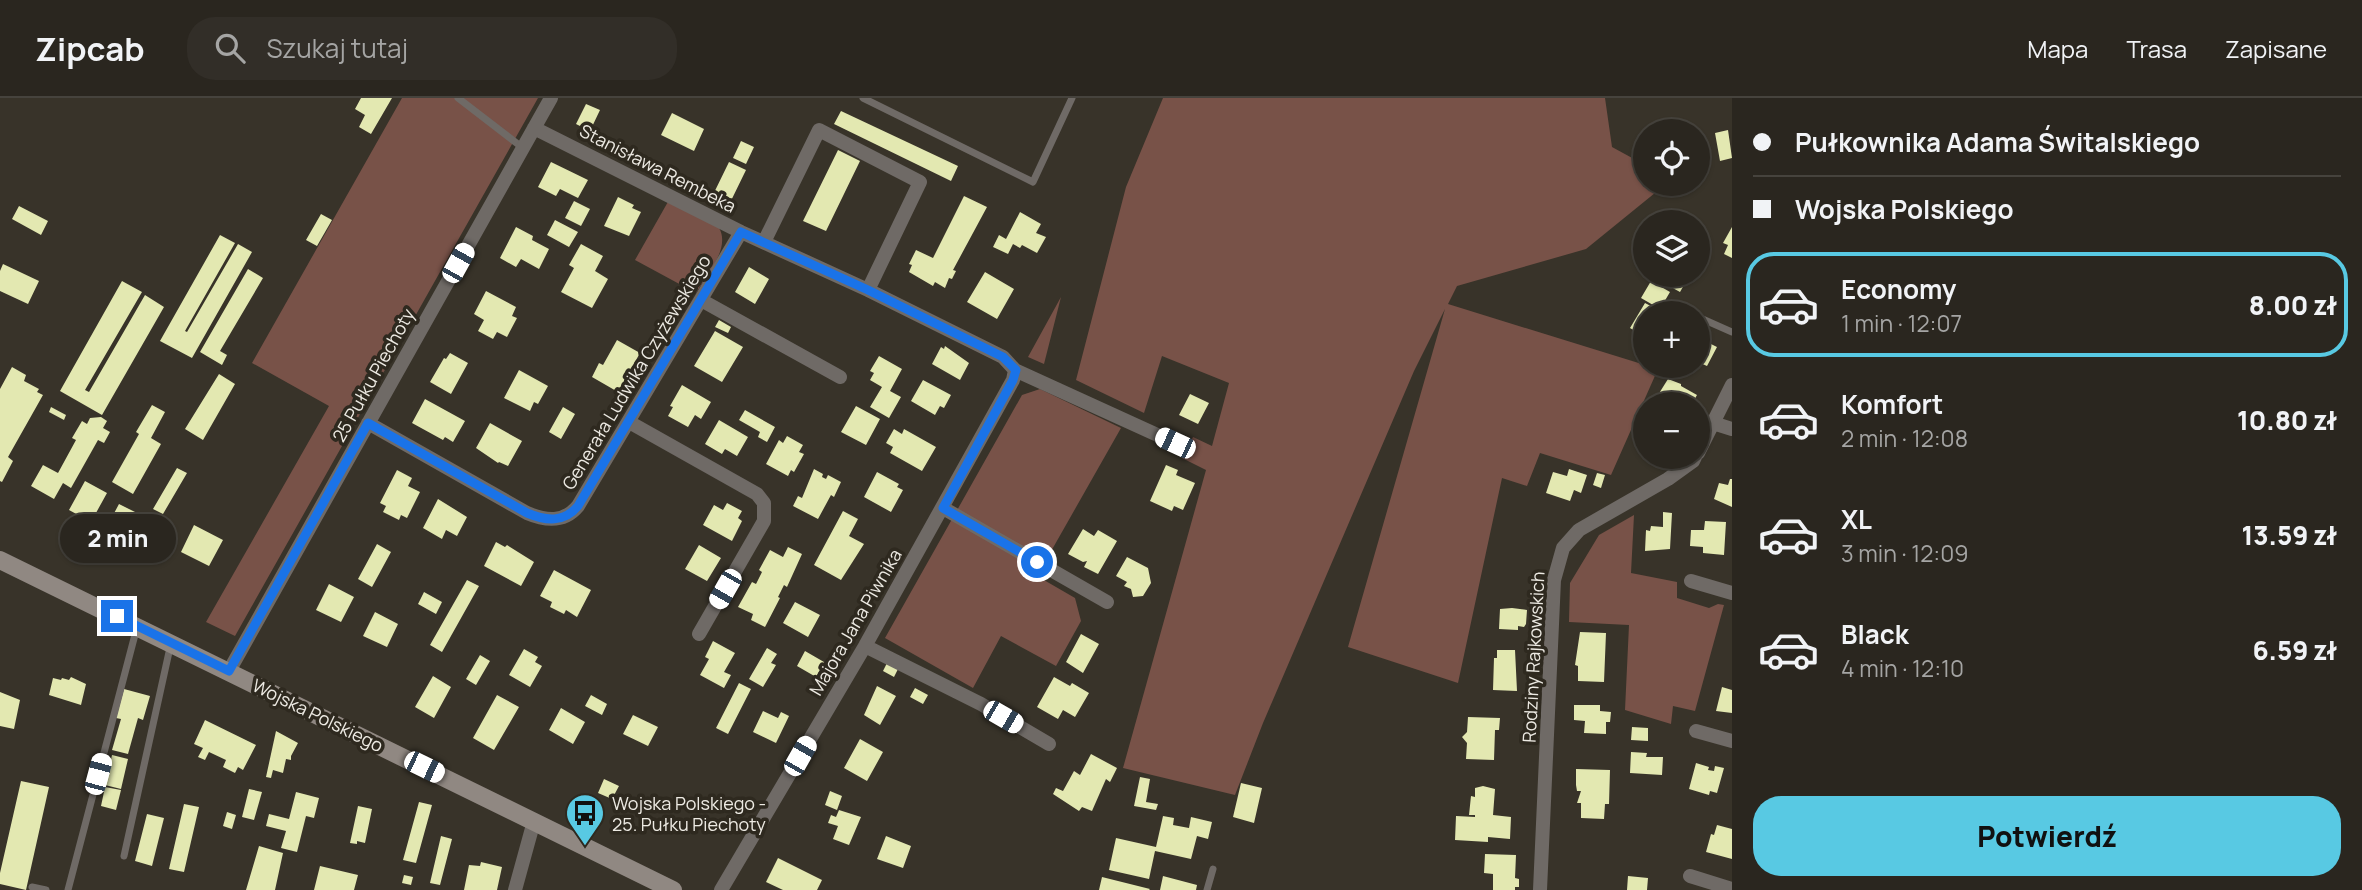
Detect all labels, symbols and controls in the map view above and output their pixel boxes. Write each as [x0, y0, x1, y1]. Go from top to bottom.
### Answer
search box [187, 17, 677, 80]
text: Zipcab [35, 26, 145, 71]
icon: search [211, 29, 249, 67]
text: Szukaj tutaj [267, 30, 408, 66]
text: Mapa [2027, 32, 2088, 65]
text: Trasa [2126, 32, 2187, 65]
text: Zapisane [2225, 32, 2327, 65]
street label: Stanisława Rembeka [576, 118, 740, 218]
map controls [1633, 119, 1710, 469]
button: locate [1633, 119, 1710, 196]
text: Pułkownika Adama Świtalskiego [1795, 124, 2200, 160]
text: Wojska Polskiego [1795, 191, 2013, 227]
button: layers [1633, 210, 1710, 287]
car [439, 240, 478, 286]
street label: Generała Ludwika Czyżewskiego [556, 250, 716, 494]
text: Economy [1841, 271, 1956, 307]
icon: car [1757, 273, 1820, 336]
text: 8.00 zł [2249, 287, 2337, 323]
button: + [1633, 301, 1710, 378]
street label: 25 Pułku Piechoty [326, 304, 420, 446]
text: 1 min · 12:07 [1841, 307, 1962, 339]
text: Komfort [1841, 386, 1943, 422]
icon: car [1757, 388, 1820, 451]
button: − [1633, 392, 1710, 469]
text: 10.80 zł [2237, 402, 2337, 438]
text: 2 min · 12:08 [1841, 422, 1968, 454]
car [1152, 425, 1199, 461]
text: XL [1841, 501, 1872, 537]
icon: car [1757, 503, 1820, 566]
callout: 2 min [59, 514, 175, 564]
text: 13.59 zł [2241, 517, 2337, 553]
text: 2 min [88, 522, 149, 554]
text: 3 min · 12:09 [1841, 537, 1969, 569]
street label: Majora Jana Piwnika [803, 544, 907, 700]
route start [1021, 546, 1053, 578]
car [706, 566, 745, 612]
street label: Rodziny Rajkowskich [1517, 571, 1549, 743]
route end [101, 600, 133, 632]
text: Black [1841, 616, 1909, 652]
icon: car [1757, 618, 1820, 681]
text: 6.59 zł [2252, 632, 2337, 668]
text: 4 min · 12:10 [1841, 652, 1964, 684]
street label: Wojska Polskiego [248, 673, 388, 757]
car [980, 697, 1027, 737]
car [781, 733, 820, 779]
car [401, 748, 448, 786]
car [83, 751, 114, 797]
place label: Wojska Polskiego - 25. Pułku Piechoty [612, 791, 766, 836]
bus stop icon: Wojska Polskiego - 25. Pułku Piechoty [564, 792, 606, 847]
button: Potwierdź [1753, 796, 2341, 876]

